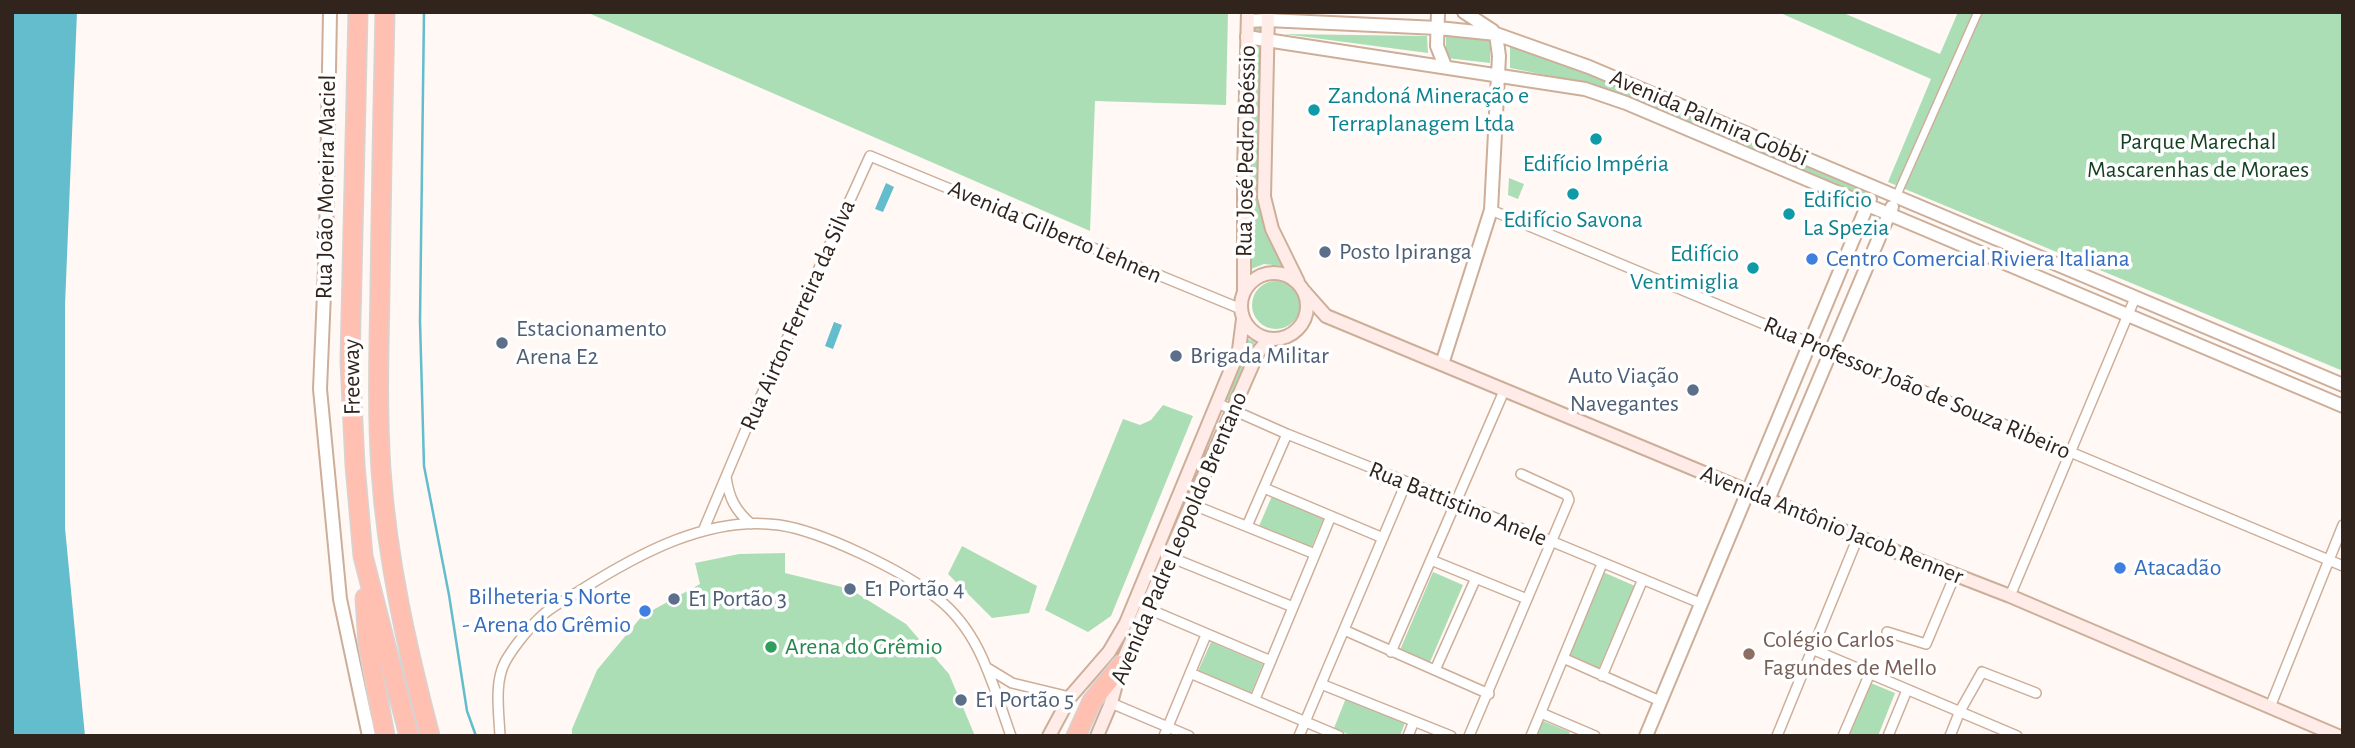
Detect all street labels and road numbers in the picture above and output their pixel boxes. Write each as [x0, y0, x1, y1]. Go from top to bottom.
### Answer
street label: Rua José Pedro Boéssio [1230, 45, 1262, 257]
street label: Avenida Palmira Gobbi [1606, 63, 1812, 173]
street label: Rua João Moreira Maciel [310, 74, 342, 300]
street label: Avenida Gilberto Lehnen [944, 174, 1166, 290]
street label: Rua Airton Ferreira da Silva [734, 195, 862, 435]
street label: Rua Professor João de Souza Ribeiro [1759, 310, 2075, 466]
street label: Freeway [337, 339, 367, 415]
street label: Avenida Padre Leopoldo Brentano [1104, 387, 1254, 689]
street label: Rua Battistino Anele [1365, 455, 1551, 553]
street label: Avenida Antônio Jacob Renner [1696, 459, 1968, 591]

